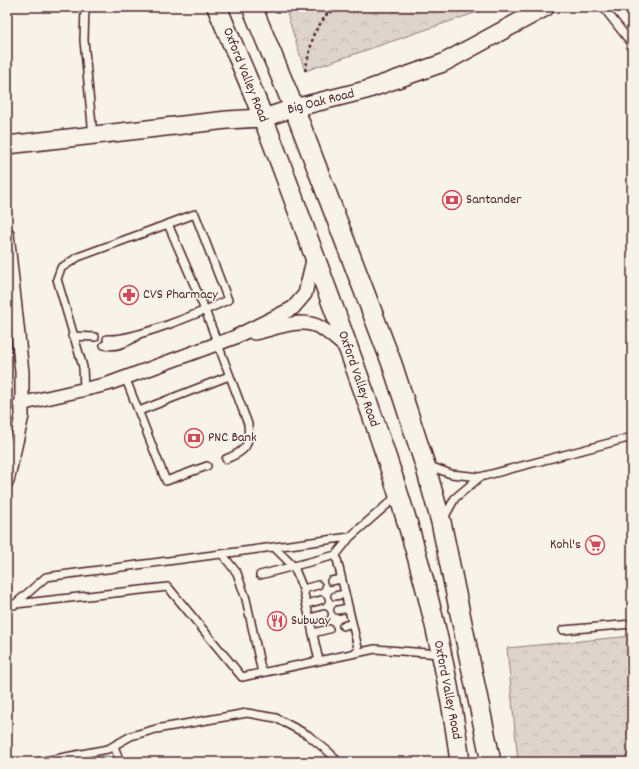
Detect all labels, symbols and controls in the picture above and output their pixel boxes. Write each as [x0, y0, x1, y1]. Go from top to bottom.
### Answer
street label: Oxford Valley Road [217, 25, 273, 125]
street label: Big Oak Road [285, 84, 357, 120]
bank icon: Santander [441, 189, 463, 211]
place label: Santander [466, 190, 522, 210]
pharmacy icon: CVS Pharmacy [118, 284, 140, 306]
place label: CVS Pharmacy [143, 285, 218, 305]
street label: Oxford Valley Road [332, 328, 384, 430]
bank icon: PNC Bank [183, 427, 205, 449]
place label: PNC Bank [208, 428, 257, 448]
supermarket icon: Kohl's [584, 534, 606, 556]
place label: Kohl's [550, 535, 581, 555]
restaurant icon: Subway [266, 610, 288, 632]
place label: Subway [291, 611, 331, 631]
street label: Oxford Valley Road [428, 639, 466, 741]

